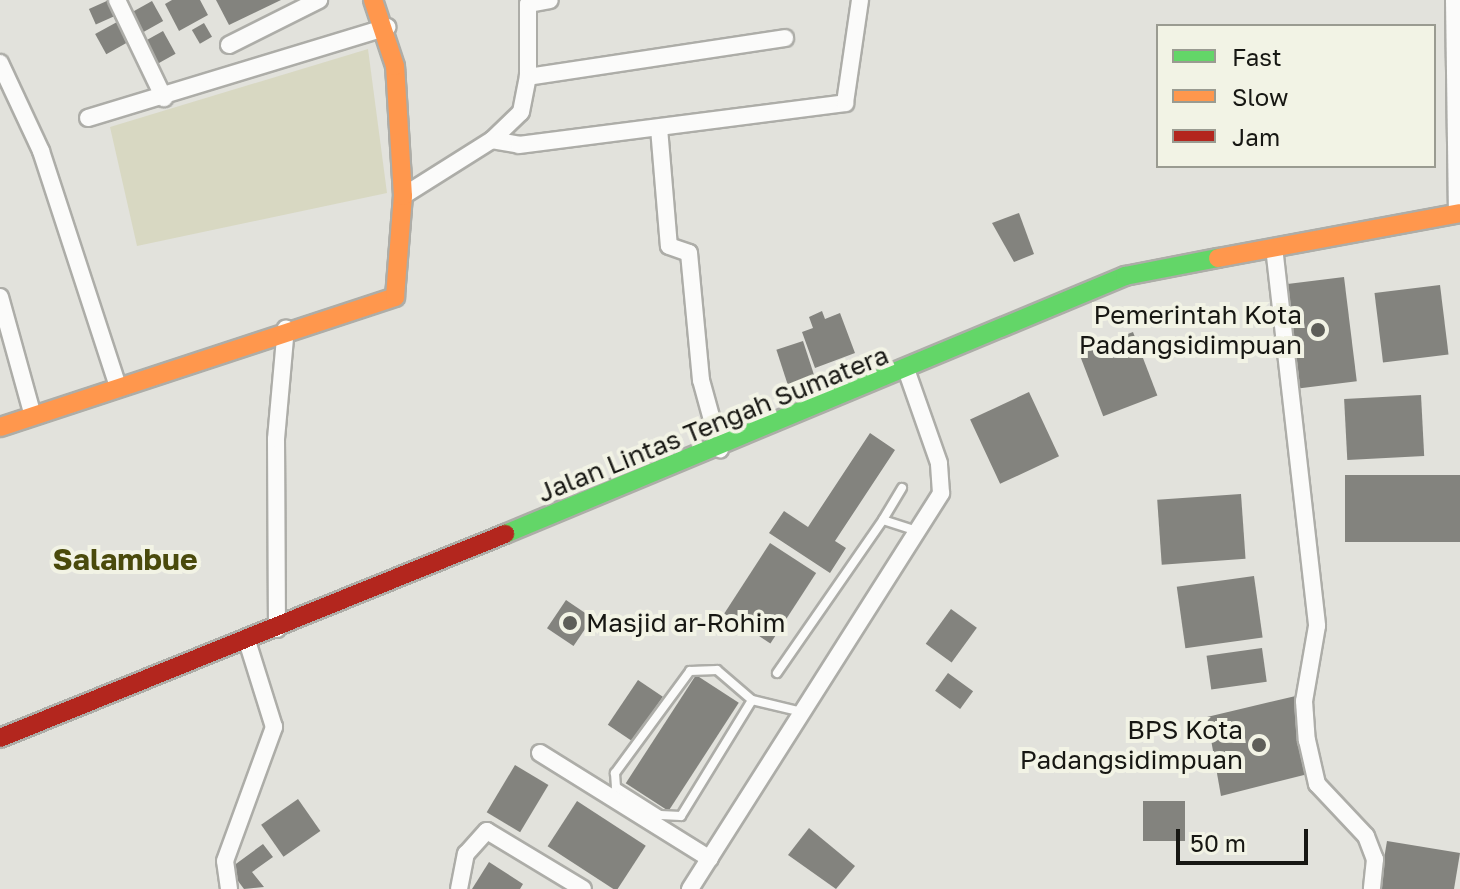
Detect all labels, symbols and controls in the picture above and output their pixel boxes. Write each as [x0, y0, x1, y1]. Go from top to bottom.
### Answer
legend [1156, 24, 1436, 168]
text: Fast [1232, 42, 1282, 71]
text: Slow [1232, 82, 1288, 111]
text: Jam [1232, 122, 1280, 151]
place label: Pemerintah Kota Padangsidimpuan [1079, 299, 1302, 360]
marker: Pemerintah Kota Padangsidimpuan [1309, 321, 1327, 339]
street label: Jalan Lintas Tengah Sumatera [533, 339, 893, 509]
district label: Salambue [52, 541, 198, 577]
place label: Masjid ar-Rohim [586, 607, 785, 639]
marker: Masjid ar-Rohim [561, 614, 579, 632]
place label: BPS Kota Padangsidimpuan [1020, 714, 1243, 776]
marker: BPS Kota Padangsidimpuan [1250, 736, 1268, 754]
scale bar [1180, 813, 1312, 863]
text: 50 m [1190, 828, 1246, 857]

